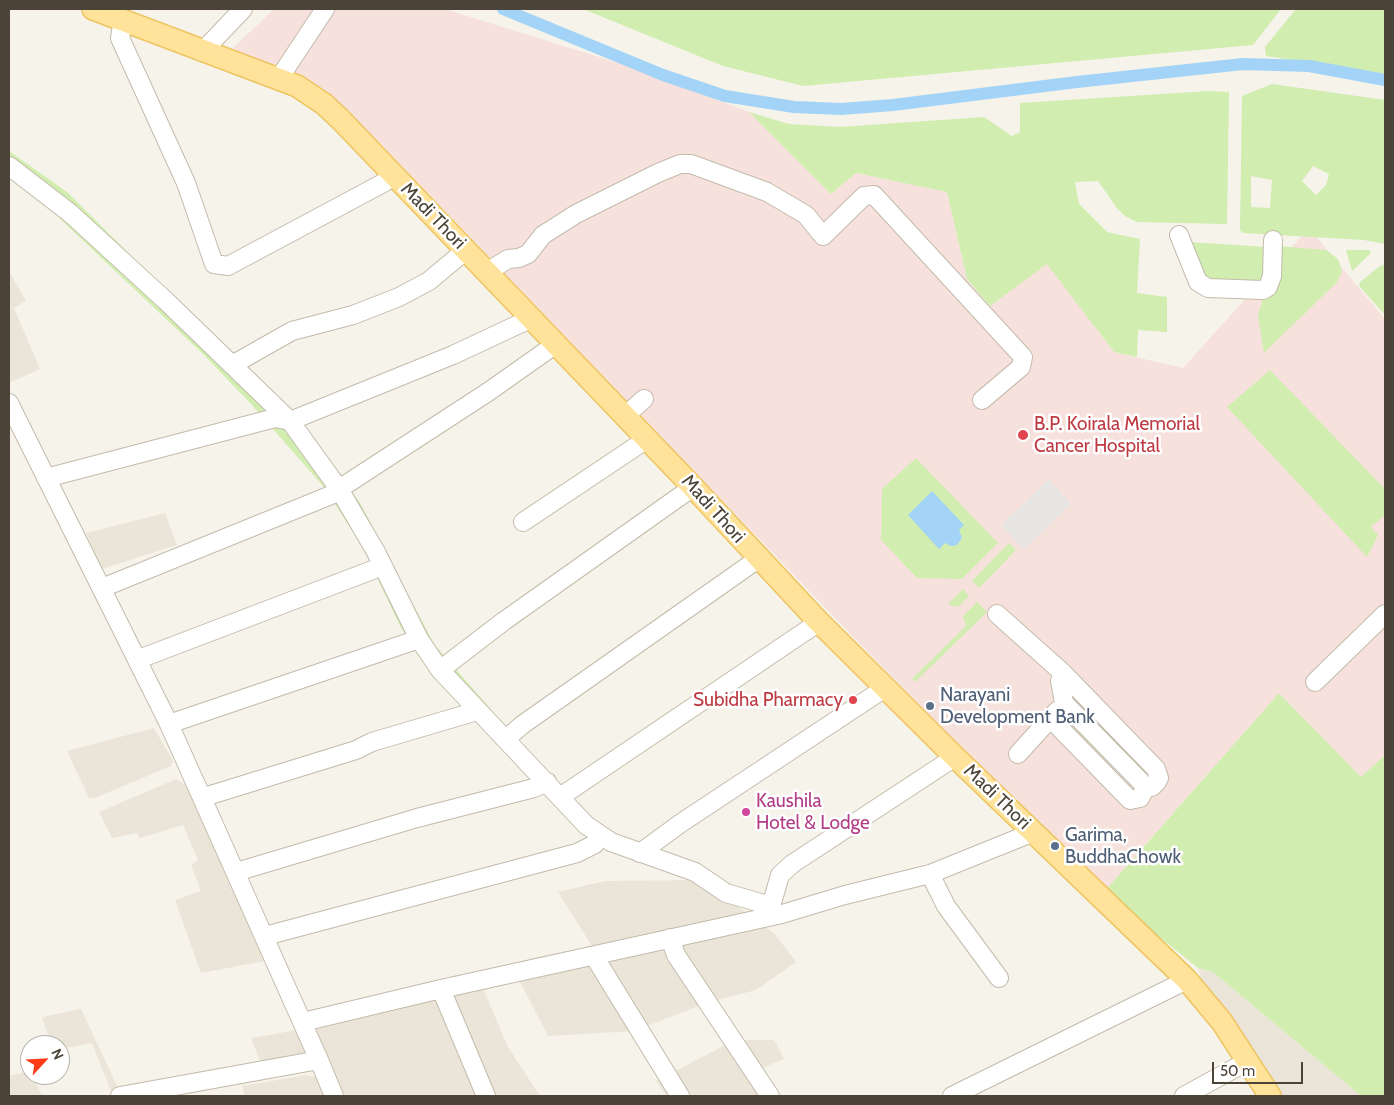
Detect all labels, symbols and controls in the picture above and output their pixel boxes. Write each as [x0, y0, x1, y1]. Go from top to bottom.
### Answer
street label: Madi Thori [396, 178, 470, 254]
place label: B.P. Koirala Memorial Cancer Hospital [1034, 413, 1200, 457]
marker: B.P. Koirala Memorial Cancer Hospital [1016, 428, 1030, 442]
street label: Madi Thori [676, 470, 750, 548]
place label: Narayani Development Bank [940, 684, 1095, 728]
place label: Subidha Pharmacy [693, 689, 843, 711]
marker: Subidha Pharmacy [847, 694, 859, 706]
marker: Narayani Development Bank [924, 700, 936, 712]
street label: Madi Thori [959, 760, 1035, 834]
place label: Kaushila Hotel & Lodge [756, 790, 870, 834]
marker: Kaushila Hotel & Lodge [740, 806, 752, 818]
place label: Garima, BuddhaChowk [1065, 824, 1181, 868]
marker: Garima, BuddhaChowk [1049, 840, 1061, 852]
north arrow [20, 1035, 70, 1085]
text: N [47, 1046, 68, 1062]
scale bar [1214, 1052, 1305, 1084]
text: 50 m [1220, 1062, 1255, 1080]

